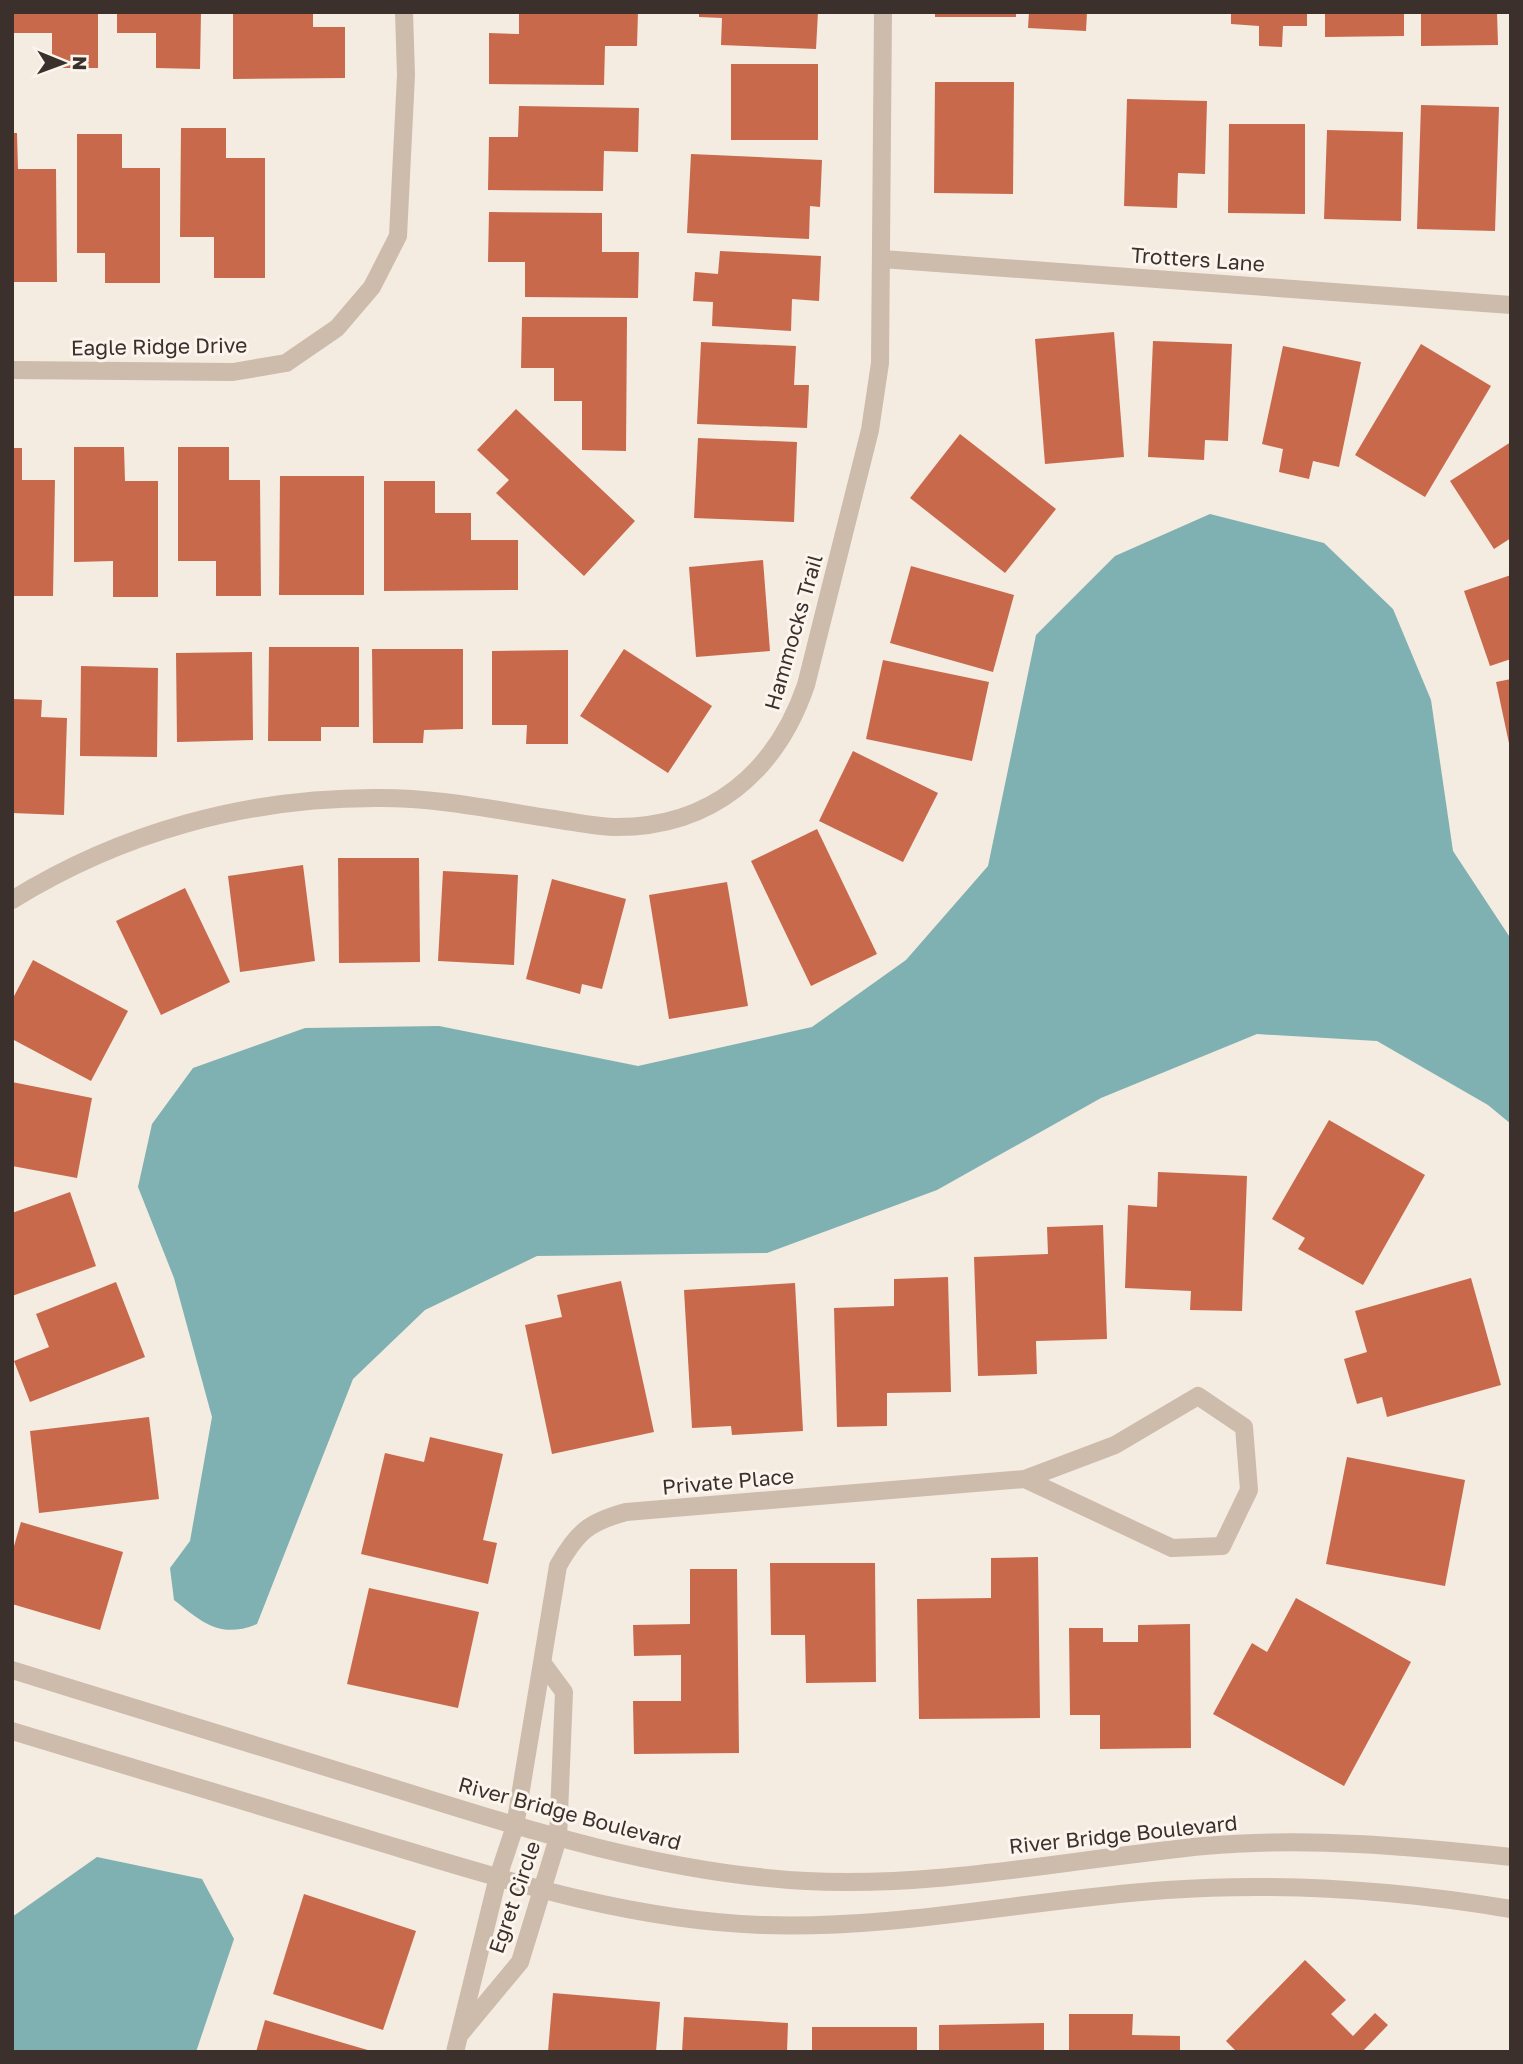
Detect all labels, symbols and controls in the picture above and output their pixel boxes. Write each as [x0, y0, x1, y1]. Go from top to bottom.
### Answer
north arrow [28, 28, 98, 98]
text: N [69, 56, 92, 71]
street label: Trotters Lane [1130, 241, 1266, 277]
street label: Eagle Ridge Drive [71, 331, 247, 361]
street label: Hammocks Trail [758, 551, 828, 713]
street label: Private Place [661, 1462, 795, 1500]
street label: River Bridge Boulevard [456, 1771, 684, 1855]
street label: River Bridge Boulevard [1007, 1809, 1239, 1859]
street label: Egret Circle [483, 1837, 545, 1957]

